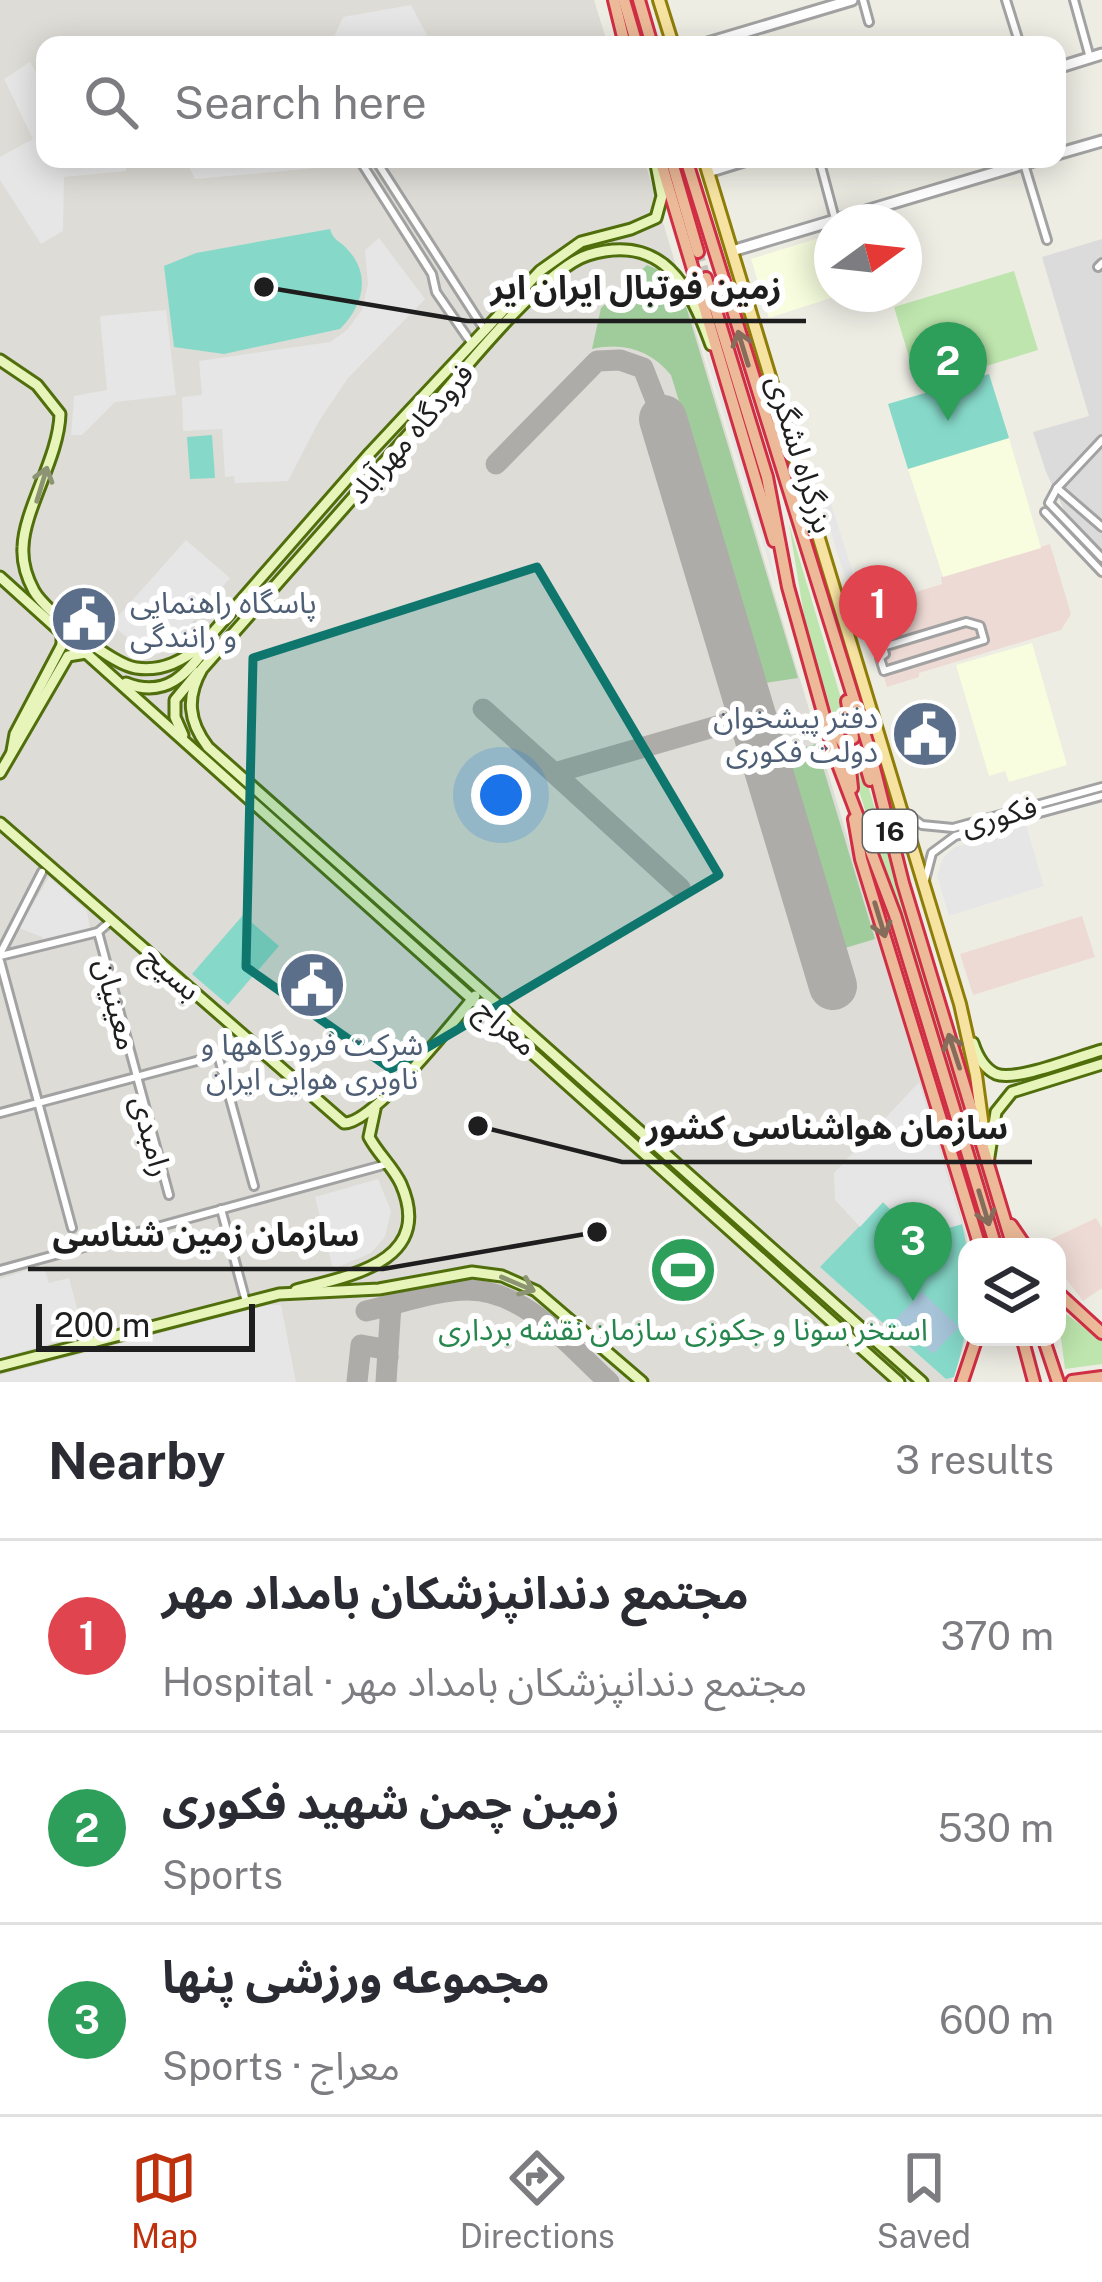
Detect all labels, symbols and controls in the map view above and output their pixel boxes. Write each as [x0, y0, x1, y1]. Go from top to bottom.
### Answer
search box [36, 36, 1066, 168]
icon: search [78, 69, 144, 135]
text: Search here [174, 76, 427, 129]
north arrow [814, 204, 922, 312]
callout: زمین فوتبال ایران ایر [467, 252, 806, 321]
text: زمین فوتبال ایران ایر [488, 268, 782, 307]
pin: 2 [909, 322, 987, 421]
one-way arrow [731, 330, 753, 368]
street label: فرودگاه مهرآباد [339, 356, 481, 510]
street label: بزرگراه لشگری [760, 371, 842, 537]
one-way arrow [32, 466, 54, 504]
pin: 1 [839, 565, 917, 664]
public building icon: پاسگاه راهنمایی و رانندگی [49, 584, 119, 654]
place label: پاسگاه راهنمایی و رانندگی [130, 584, 317, 654]
place label: دفتر پیشخوان دولت فکوری [713, 699, 878, 769]
public building icon: دفتر پیشخوان دولت فکوری [890, 699, 960, 769]
your location [471, 765, 531, 825]
street label: فکوری [957, 788, 1041, 842]
road number: 16 [863, 810, 917, 852]
one-way arrow [870, 900, 892, 938]
street label: بسیج [133, 938, 208, 1011]
public building icon: شرکت فرودگاهها و ناوبری هوایی ایران [277, 950, 347, 1020]
street label: معینیان [88, 954, 146, 1054]
street label: معراج [466, 991, 545, 1067]
place label: شرکت فرودگاهها و ناوبری هوایی ایران [201, 1026, 423, 1096]
one-way arrow [941, 1033, 963, 1071]
street label: رامبدی [124, 1092, 180, 1180]
callout: سازمان هواشناسی کشور [622, 1093, 1032, 1162]
text: سازمان هواشناسی کشور [644, 1108, 1008, 1147]
one-way arrow [974, 1189, 996, 1227]
callout: سازمان زمین شناسی [28, 1200, 383, 1269]
pin: 3 [874, 1202, 952, 1301]
text: سازمان زمین شناسی [53, 1215, 359, 1254]
sports icon: استخر سونا و جکوزی سازمان نقشه برداری [648, 1235, 718, 1305]
map controls [958, 1238, 1066, 1346]
button: layers [958, 1238, 1066, 1346]
one-way arrow [499, 1275, 536, 1296]
scale bar [36, 1298, 255, 1351]
text: 200 m [54, 1306, 150, 1344]
place label: استخر سونا و جکوزی سازمان نقشه برداری [438, 1311, 928, 1347]
text: Nearby [48, 1431, 225, 1490]
text: 3 results [895, 1437, 1054, 1483]
text: مجتمع دندانپزشکان بامداد مهر [162, 1566, 749, 1619]
text: 1 [79, 1613, 95, 1659]
text: 370 m [940, 1613, 1054, 1659]
text: Hospital · مجتمع دندانپزشکان بامداد مهر [162, 1659, 807, 1705]
text: زمین چمن شهید فکوری [162, 1776, 620, 1829]
text: 2 [75, 1805, 99, 1851]
text: 530 m [938, 1805, 1054, 1851]
text: Sports [162, 1852, 283, 1898]
text: مجموعه ورزشی پنها [162, 1950, 550, 2003]
text: 3 [74, 1997, 100, 2043]
text: 600 m [939, 1997, 1054, 2043]
text: Sports · معراج [162, 2043, 400, 2089]
tab: Map [131, 2145, 198, 2255]
tab: Directions [460, 2145, 615, 2255]
tab: Saved [877, 2145, 971, 2255]

